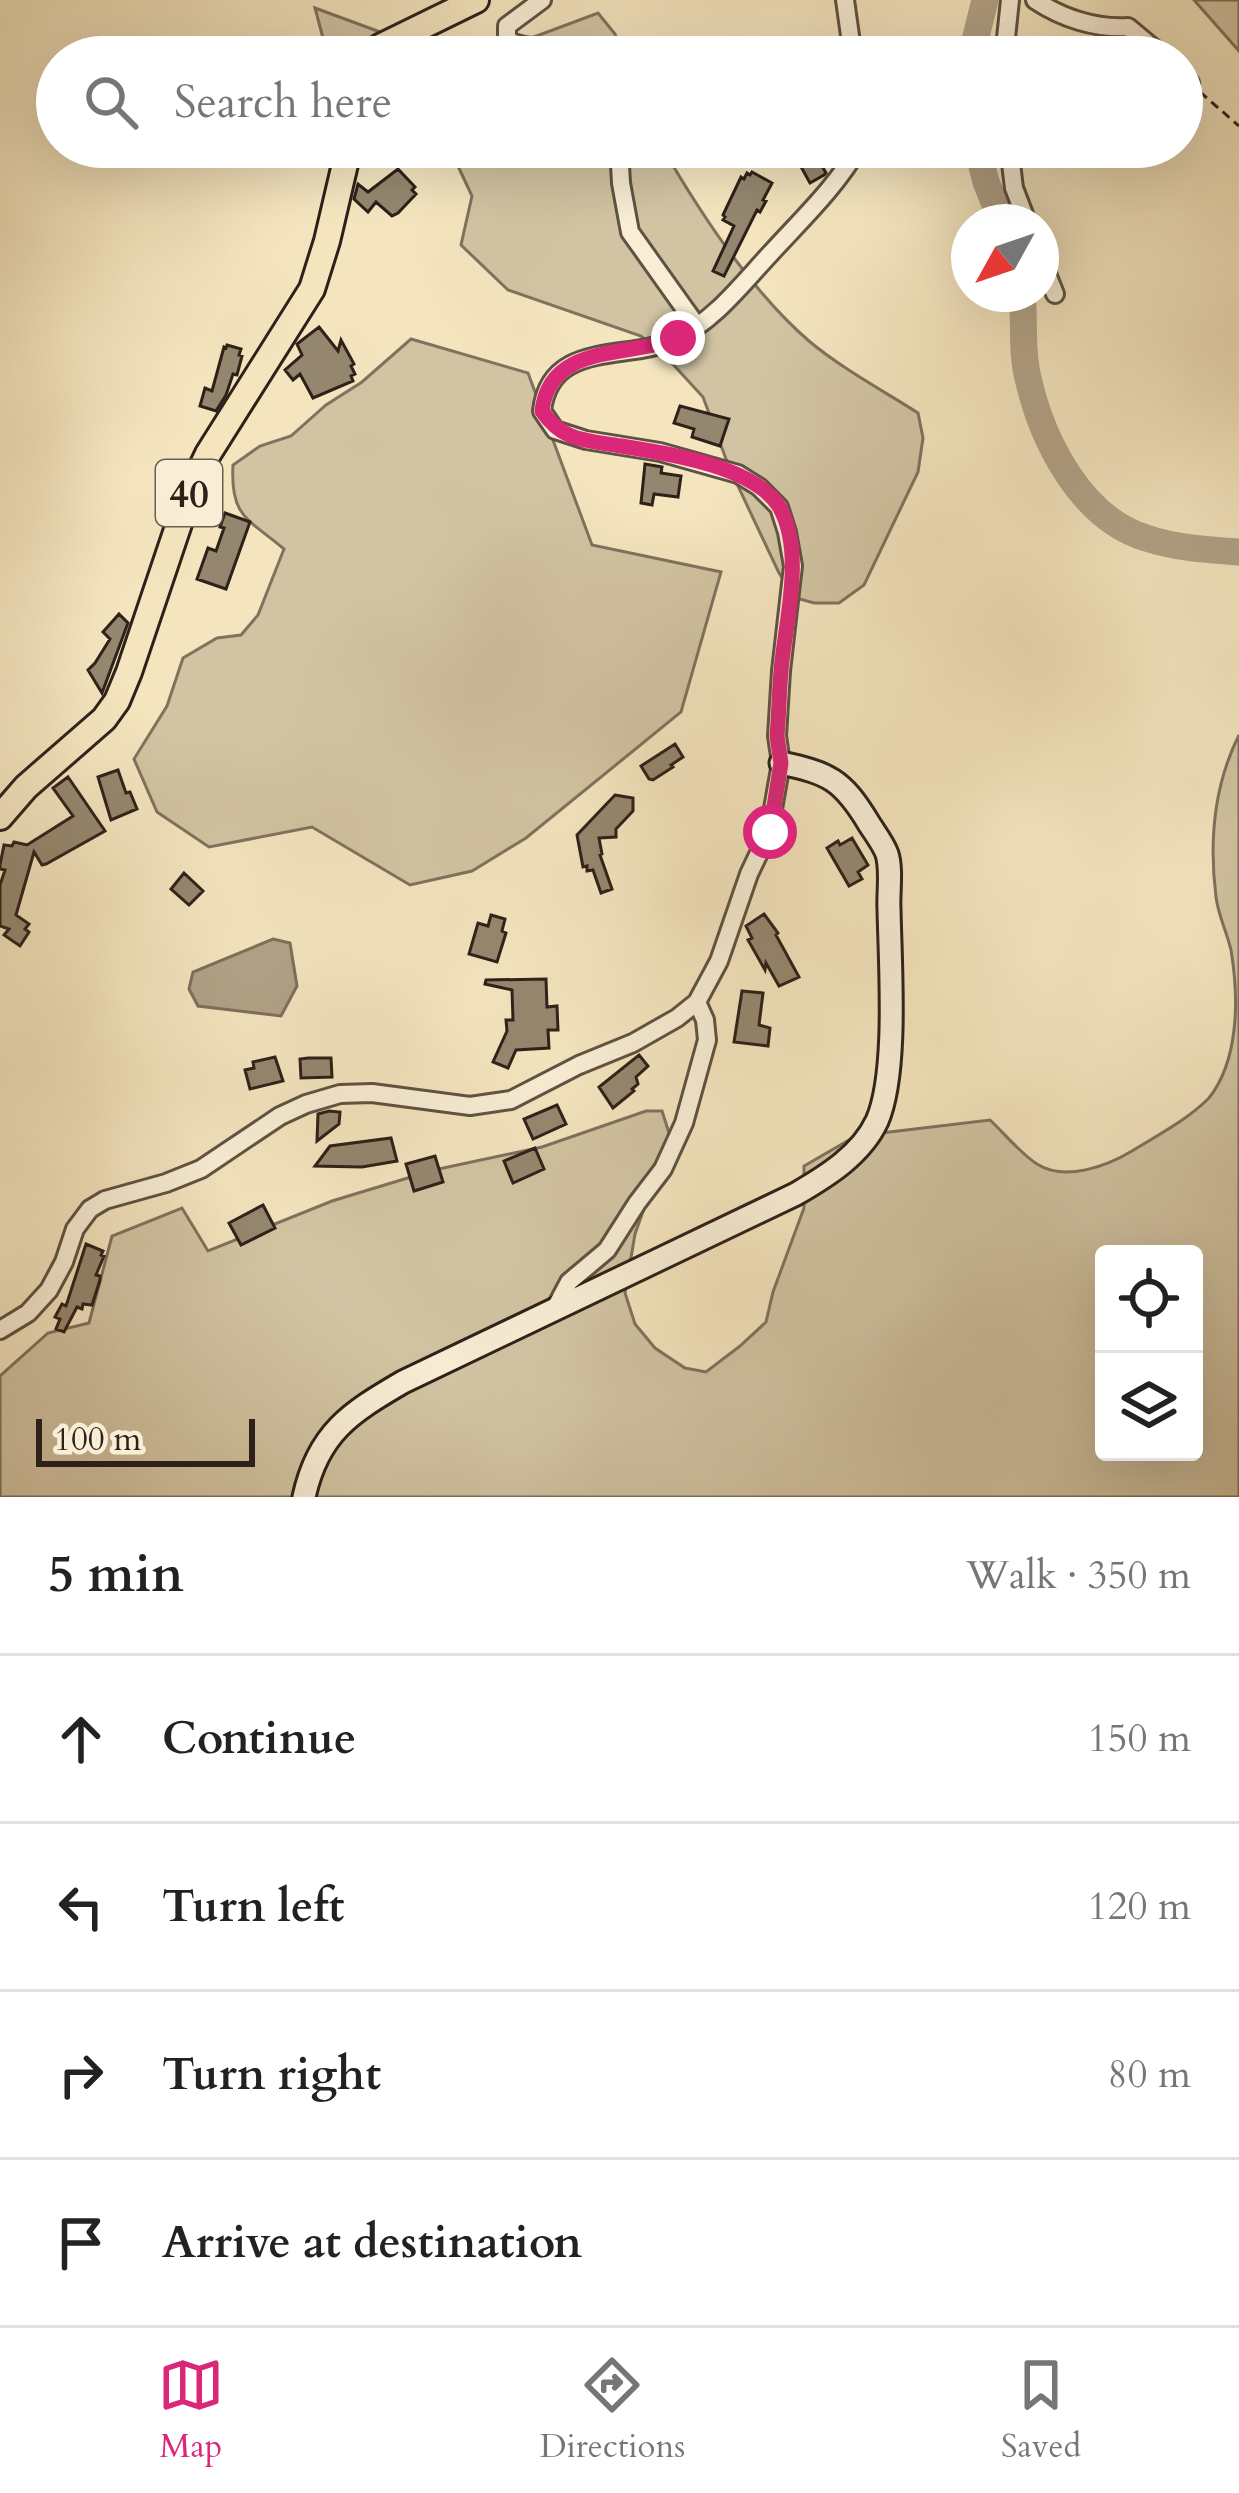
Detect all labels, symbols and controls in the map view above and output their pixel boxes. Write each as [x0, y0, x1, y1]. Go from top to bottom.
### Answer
search box [36, 36, 1203, 168]
icon: search [78, 69, 144, 135]
text: Search here [174, 72, 392, 133]
north arrow [951, 204, 1059, 312]
route end [651, 311, 705, 365]
road number: 40 [156, 460, 222, 526]
route start [743, 805, 797, 859]
map controls [1095, 1245, 1203, 1461]
button: locate [1095, 1245, 1203, 1353]
button: layers [1095, 1353, 1203, 1461]
scale bar [36, 1413, 255, 1466]
text: 100 m [54, 1417, 141, 1462]
text: 5 min [48, 1540, 184, 1610]
text: Walk · 350 m [966, 1549, 1191, 1602]
icon: ahead [48, 1706, 114, 1772]
text: Continue [162, 1708, 356, 1769]
text: 150 m [1088, 1712, 1191, 1765]
icon: left [48, 1874, 114, 1940]
text: Turn left [162, 1876, 344, 1937]
text: 120 m [1088, 1880, 1191, 1933]
icon: right [48, 2042, 114, 2108]
text: Turn right [162, 2044, 381, 2105]
text: 80 m [1108, 2048, 1191, 2101]
icon: arrive [48, 2210, 114, 2276]
text: Arrive at destination [162, 2212, 582, 2273]
tab: Map [158, 2352, 224, 2469]
tab: Directions [540, 2352, 685, 2469]
tab: Saved [1001, 2352, 1081, 2469]

